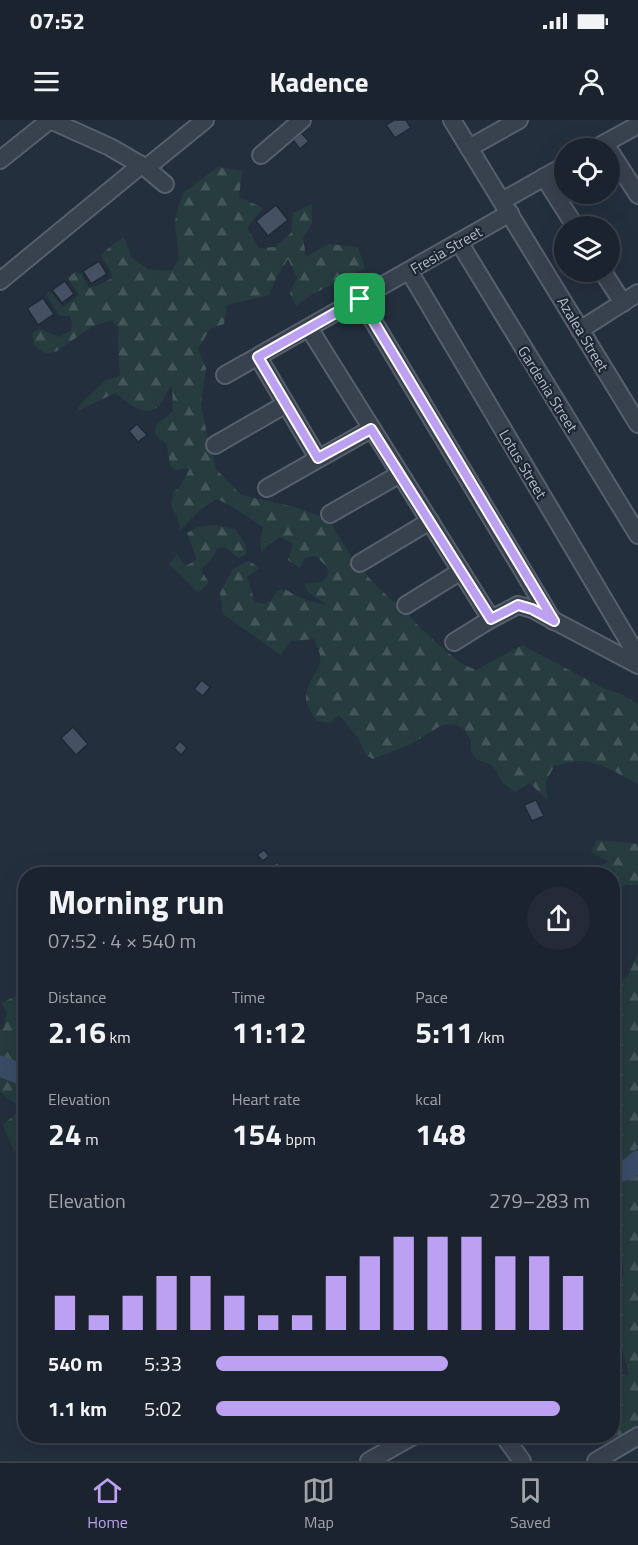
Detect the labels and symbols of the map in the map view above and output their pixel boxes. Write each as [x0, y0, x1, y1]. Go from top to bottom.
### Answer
street label: Fresia Street [406, 220, 487, 280]
pin [334, 273, 385, 324]
street label: Azalea Street [552, 292, 615, 376]
street label: Gardenia Street [512, 341, 584, 437]
street label: Lotus Street [493, 425, 553, 504]

